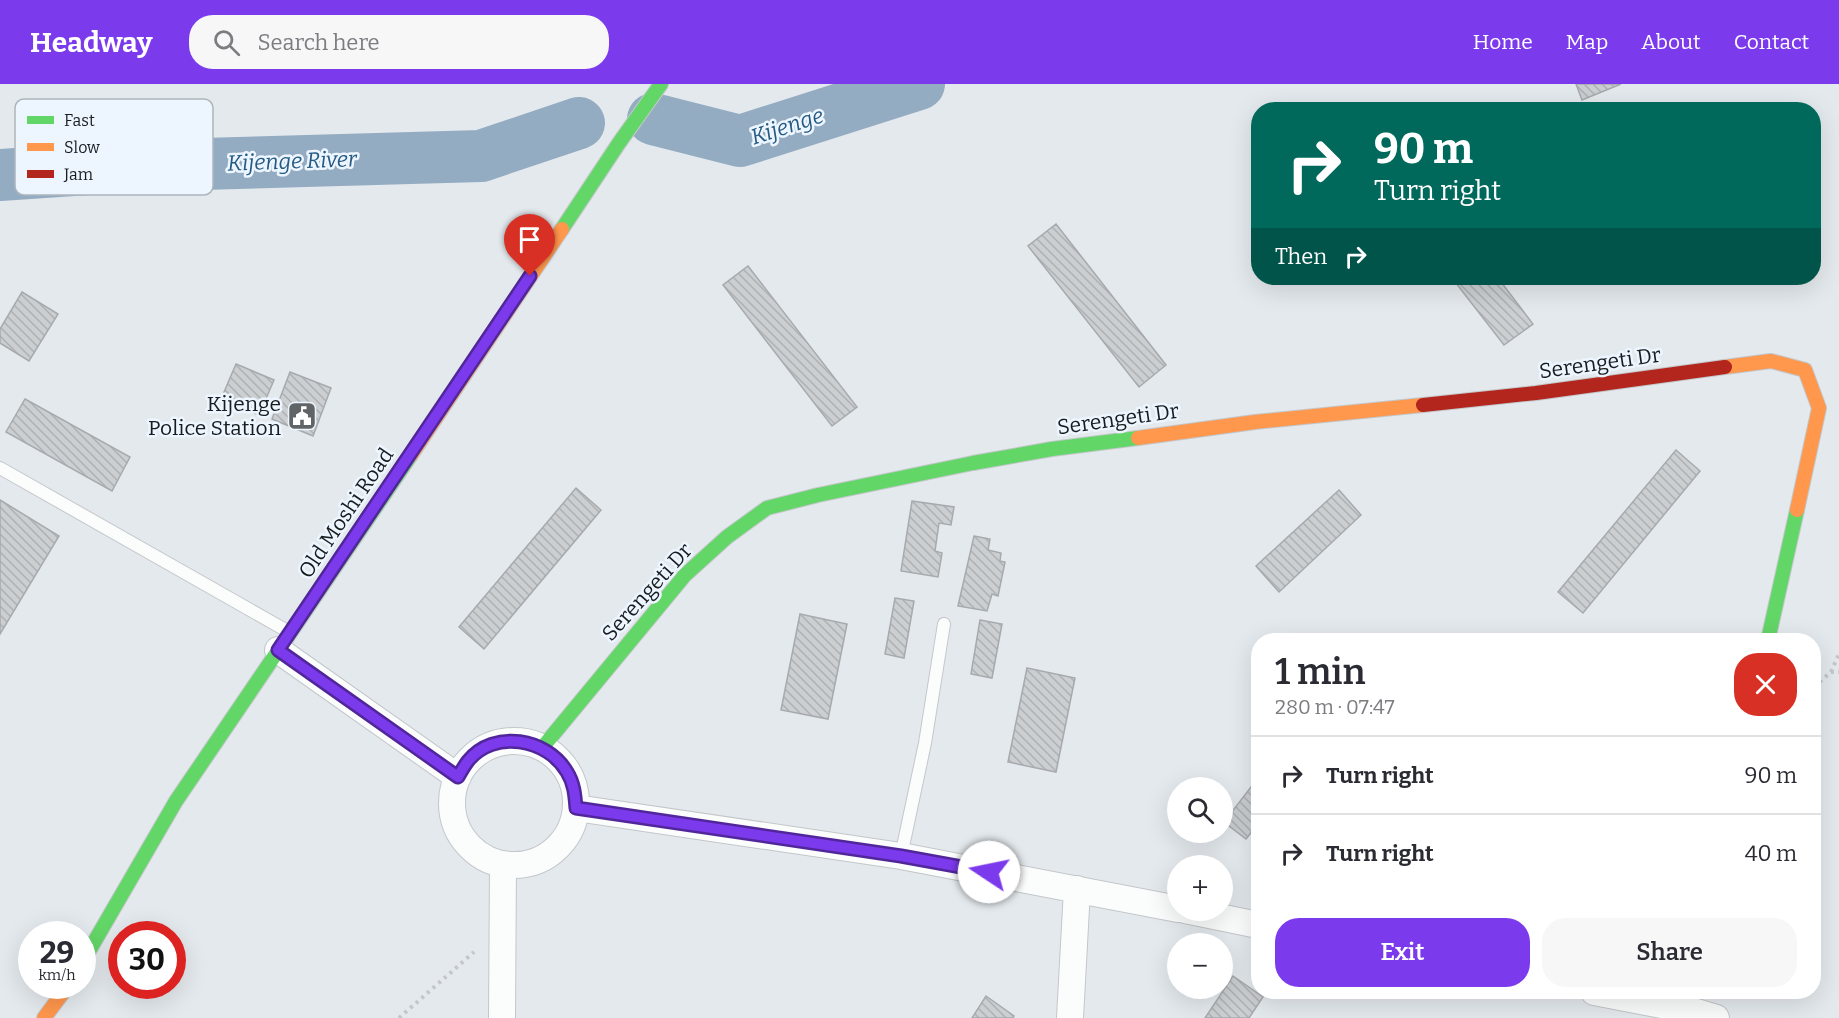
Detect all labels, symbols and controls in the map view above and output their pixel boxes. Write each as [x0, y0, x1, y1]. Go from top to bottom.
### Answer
search box [189, 15, 609, 69]
text: Headway [30, 26, 153, 59]
icon: search [210, 26, 243, 59]
text: Search here [258, 29, 380, 56]
text: Home [1473, 29, 1533, 55]
text: Map [1566, 29, 1608, 55]
text: About [1641, 29, 1701, 55]
text: Contact [1734, 29, 1809, 55]
legend [15, 99, 213, 195]
water label: Kijenge [747, 102, 827, 150]
text: Fast [64, 111, 95, 130]
text: 90 m [1374, 124, 1473, 174]
icon: right [1275, 126, 1353, 204]
text: Slow [64, 138, 100, 157]
water label: Kijenge River [227, 145, 358, 177]
text: Jam [63, 165, 93, 184]
text: Turn right [1374, 175, 1501, 207]
pin [504, 214, 555, 276]
icon: arrive [513, 223, 546, 256]
icon: right [1339, 240, 1372, 273]
text: Then [1275, 243, 1327, 270]
street label: Serengeti Dr [1538, 342, 1662, 384]
place label: Kijenge Police Station [148, 391, 281, 441]
street label: Serengeti Dr [1056, 398, 1180, 440]
public building icon: Kijenge Police Station [286, 400, 318, 432]
street label: Old Moshi Road [293, 443, 399, 583]
street label: Serengeti Dr [596, 538, 698, 646]
text: 1 min [1275, 650, 1366, 694]
button: close [1734, 653, 1797, 716]
text: 280 m · 07:47 [1275, 695, 1395, 719]
icon: right [1275, 759, 1308, 792]
text: Turn right [1326, 762, 1434, 789]
text: 90 m [1745, 762, 1797, 789]
map controls [1167, 777, 1233, 999]
button: search [1167, 777, 1233, 843]
icon: right [1275, 837, 1308, 870]
position arrow [957, 840, 1021, 904]
text: Turn right [1326, 840, 1434, 867]
text: 40 m [1745, 840, 1797, 867]
button: + [1167, 855, 1233, 921]
button: Exit [1275, 918, 1530, 987]
button: Share [1542, 918, 1797, 987]
speed limit sign: 30 [108, 921, 186, 999]
button: − [1167, 933, 1233, 999]
text: 29 [40, 935, 74, 971]
text: km/h [38, 966, 76, 984]

